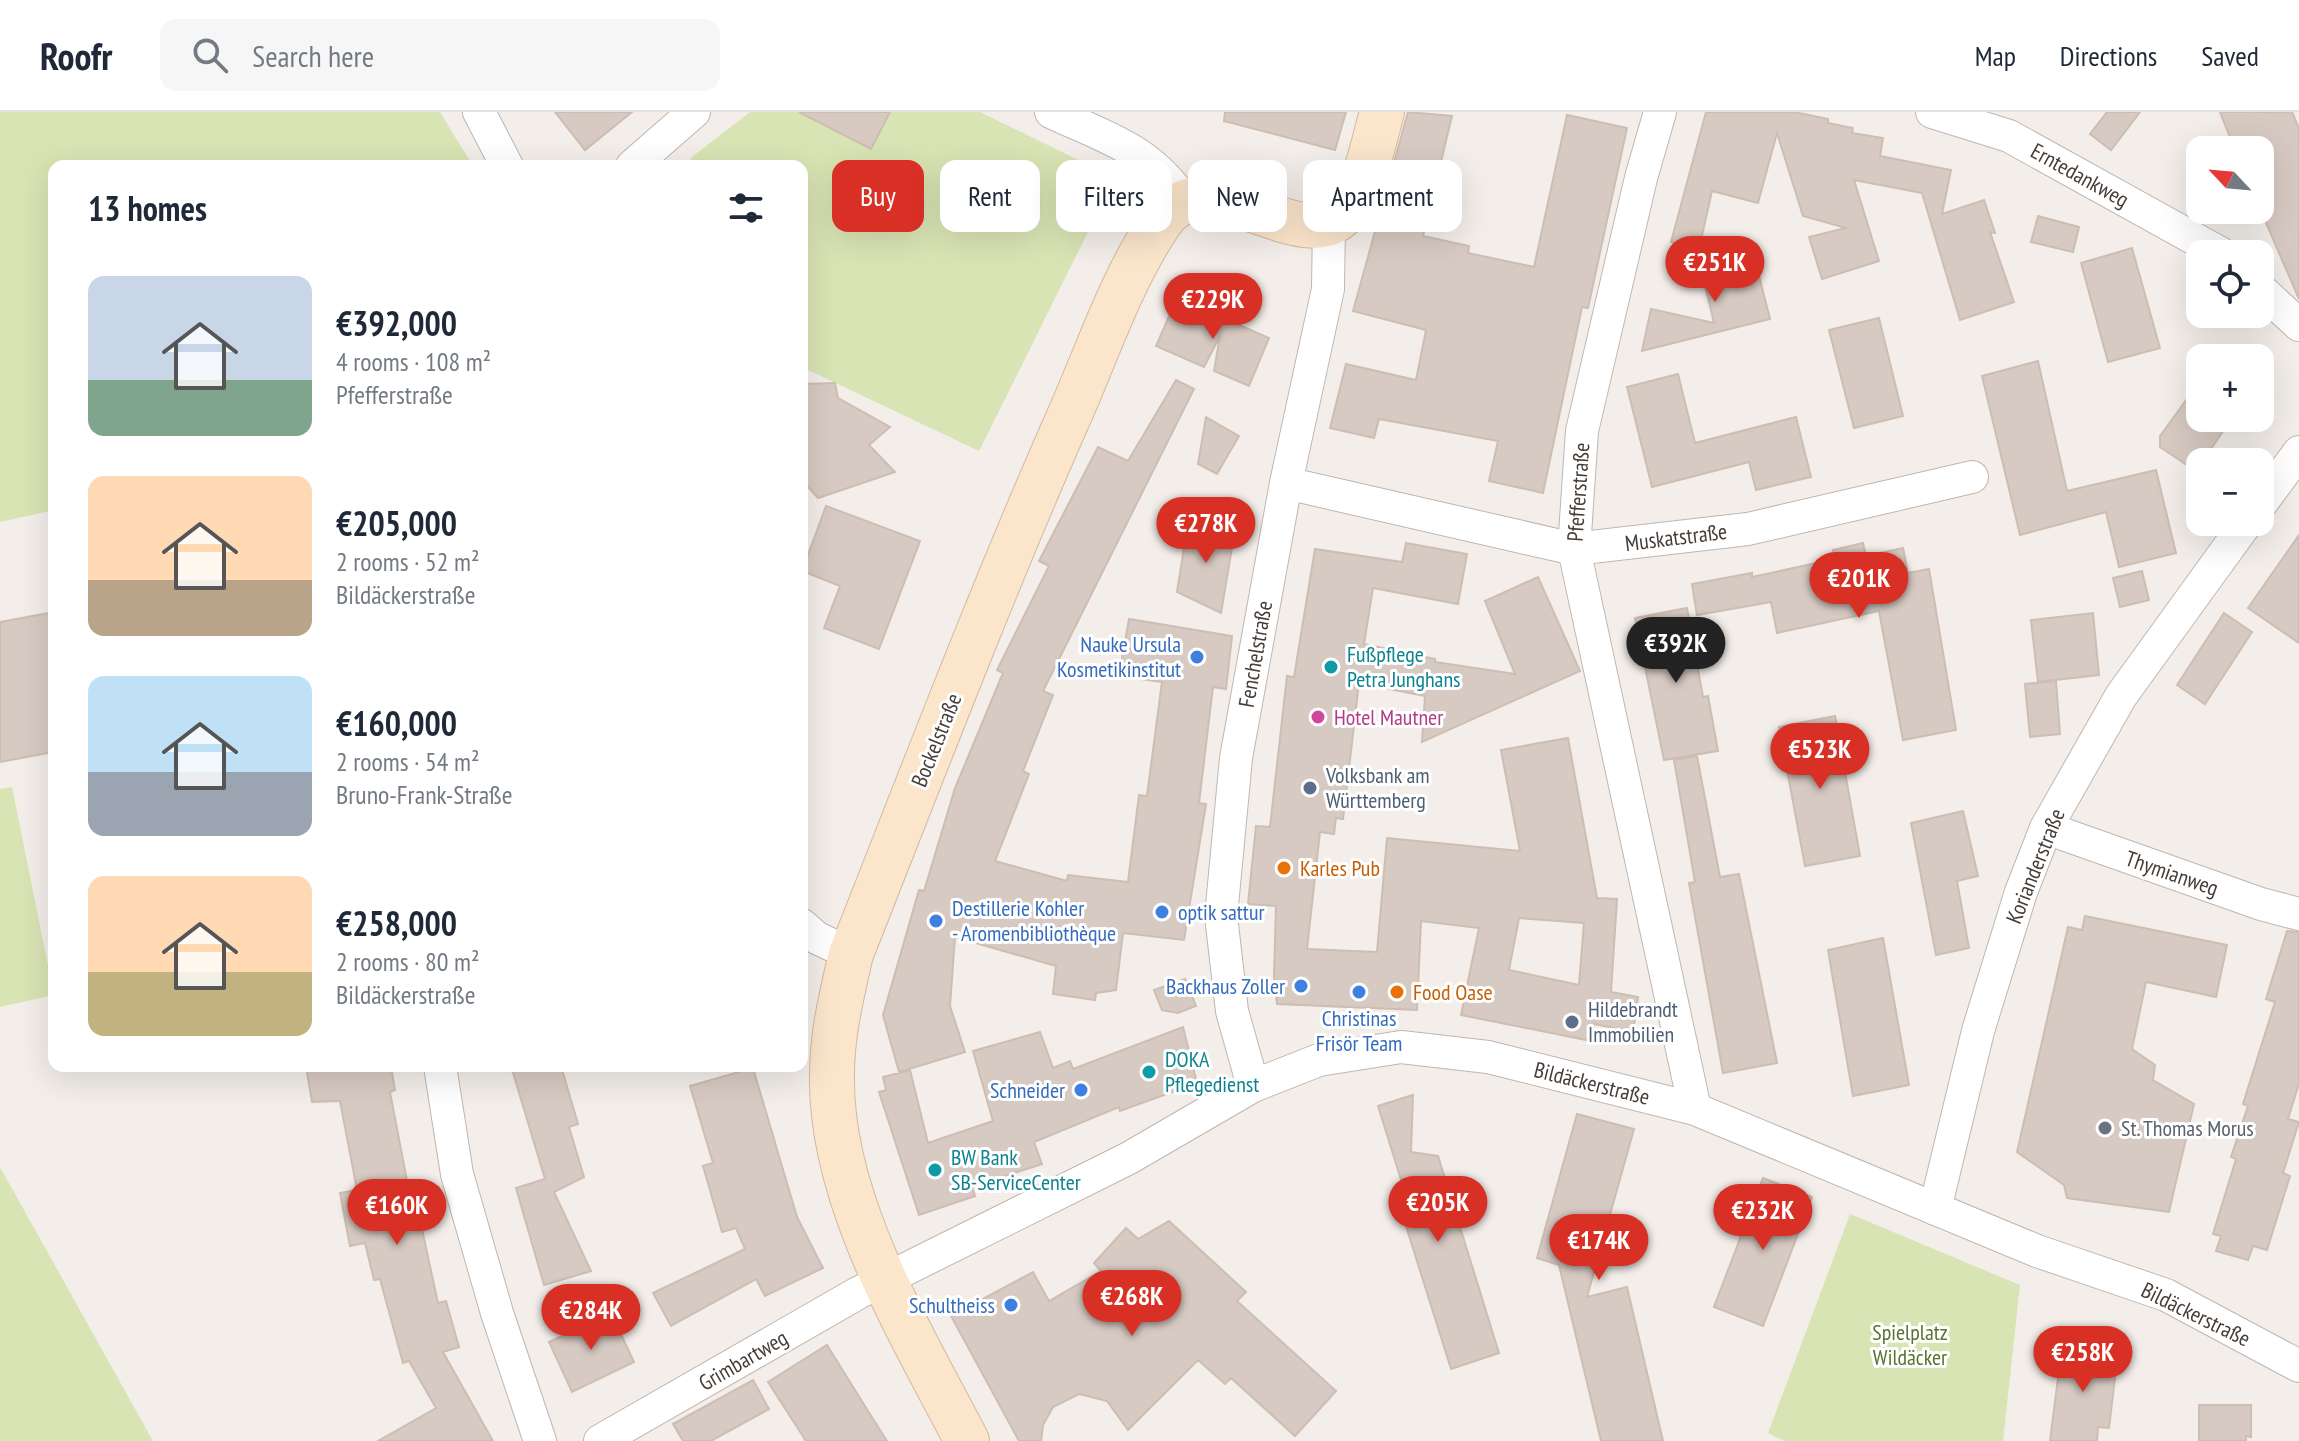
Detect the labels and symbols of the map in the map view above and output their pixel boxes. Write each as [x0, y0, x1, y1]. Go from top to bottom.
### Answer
north arrow [2186, 136, 2274, 224]
street label: Erntedankweg [2026, 137, 2134, 213]
pin: €251K [1659, 236, 1771, 304]
pin: €229K [1157, 273, 1269, 341]
street label: Pfefferstraße [1561, 442, 1595, 542]
pin: €278K [1150, 497, 1262, 565]
street label: Muskatstraße [1623, 517, 1729, 557]
pin: €201K [1803, 552, 1915, 620]
street label: Fenchelstraße [1232, 599, 1278, 709]
pin: €392K [1620, 617, 1732, 685]
place label: Nauke Ursula Kosmetikinstitut [1057, 630, 1181, 683]
place label: Fußpflege Petra Junghans [1347, 640, 1461, 693]
marker: Nauke Ursula Kosmetikinstitut [1188, 648, 1206, 666]
marker: Fußpflege Petra Junghans [1322, 658, 1340, 676]
street label: Bockelstraße [905, 689, 967, 791]
place label: Hotel Mautner [1334, 703, 1443, 731]
marker: Hotel Mautner [1309, 708, 1327, 726]
pin: €523K [1764, 723, 1876, 791]
place label: Volksbank am Württemberg [1325, 761, 1430, 814]
marker: Volksbank am Württemberg [1301, 779, 1319, 797]
street label: Korianderstraße [1999, 804, 2071, 928]
street label: Thymianweg [2122, 844, 2222, 902]
place label: Karles Pub [1300, 854, 1380, 882]
marker: Karles Pub [1275, 859, 1293, 877]
place label: Destillerie Kohler - Aromenbibliothèque [952, 894, 1116, 947]
place label: optik sattur [1178, 898, 1264, 926]
marker: optik sattur [1153, 903, 1171, 921]
marker: Destillerie Kohler - Aromenbibliothèque [927, 912, 945, 930]
place label: Backhaus Zoller [1166, 972, 1285, 1000]
marker: Backhaus Zoller [1292, 977, 1310, 995]
place label: Food Oase [1413, 978, 1493, 1006]
marker: Christinas Frisör Team [1350, 983, 1368, 1001]
marker: Food Oase [1388, 983, 1406, 1001]
place label: Hildebrandt Immobilien [1588, 995, 1678, 1048]
place label: Christinas Frisör Team [1316, 1004, 1402, 1057]
marker: Hildebrandt Immobilien [1563, 1013, 1581, 1031]
place label: DOKA Pflegedienst [1165, 1045, 1259, 1098]
street label: Bildäckerstraße [1531, 1055, 1653, 1111]
marker: DOKA Pflegedienst [1140, 1063, 1158, 1081]
place label: Schneider [990, 1076, 1065, 1104]
marker: Schneider [1072, 1081, 1090, 1099]
place label: St. Thomas Morus [2121, 1114, 2254, 1142]
marker: St. Thomas Morus [2096, 1119, 2114, 1137]
place label: BW Bank SB-ServiceCenter [951, 1143, 1081, 1196]
marker: BW Bank SB-ServiceCenter [926, 1161, 944, 1179]
pin: €205K [1382, 1176, 1494, 1244]
pin: €160K [341, 1179, 453, 1247]
pin: €232K [1707, 1184, 1819, 1252]
pin: €174K [1543, 1214, 1655, 1282]
pin: €268K [1076, 1270, 1188, 1338]
street label: Bildäckerstraße [2137, 1276, 2255, 1352]
pin: €284K [535, 1284, 647, 1352]
place label: Schultheiss [909, 1291, 995, 1319]
marker: Schultheiss [1002, 1296, 1020, 1314]
park label: Spielplatz Wildäcker [1872, 1318, 1948, 1371]
street label: Grimbartweg [694, 1323, 792, 1397]
pin: €258K [2027, 1326, 2139, 1394]

